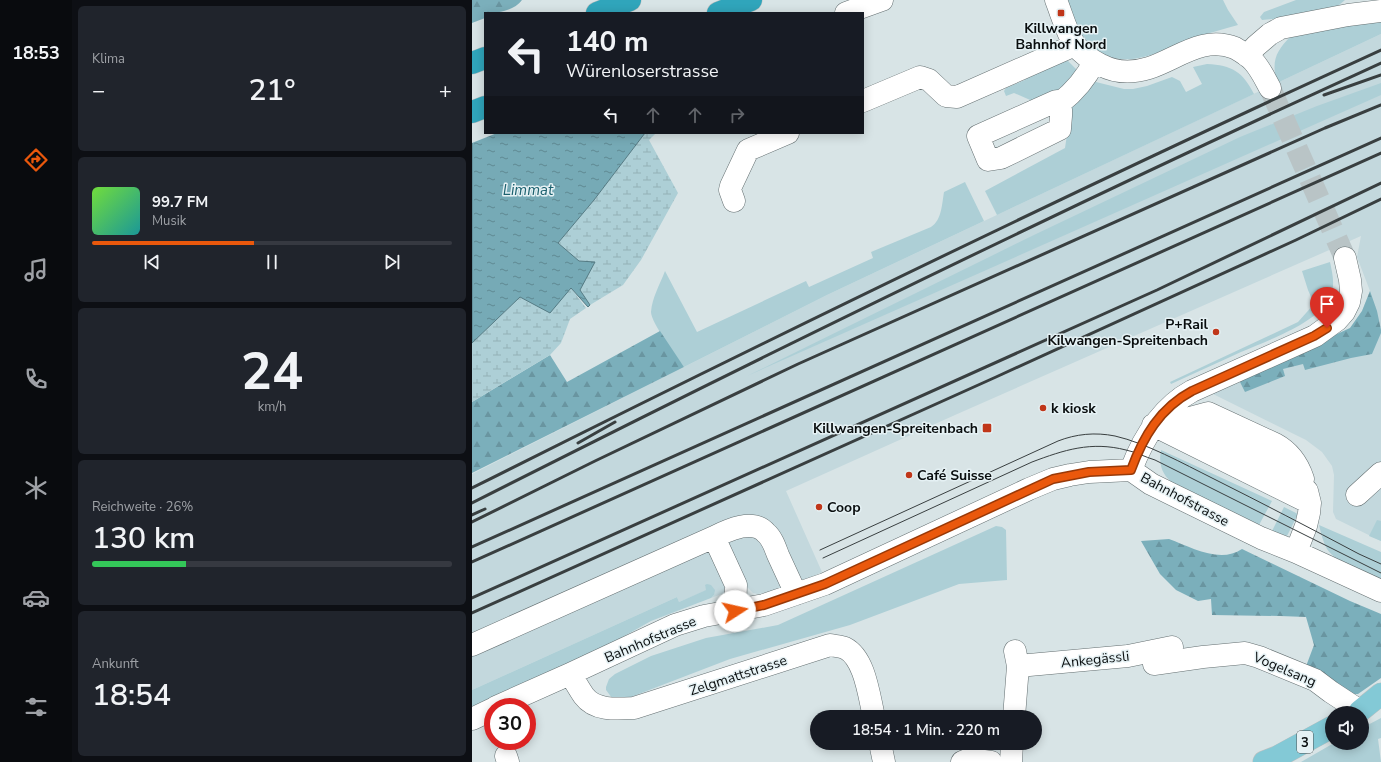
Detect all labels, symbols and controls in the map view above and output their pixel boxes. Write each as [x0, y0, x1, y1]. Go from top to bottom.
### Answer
marker: Killwangen Bahnhof Nord [1056, 8, 1066, 18]
place label: Killwangen Bahnhof Nord [1015, 19, 1107, 54]
text: 140 m [566, 23, 649, 61]
icon: left [500, 28, 552, 80]
text: 18:53 [12, 41, 60, 65]
text: Klima [92, 50, 125, 68]
text: Würenloserstrasse [566, 59, 719, 83]
text: 21° [248, 70, 296, 111]
text: − [92, 76, 105, 106]
text: + [439, 76, 452, 106]
icon: left [600, 104, 622, 126]
icon: ahead [642, 104, 664, 126]
icon: ahead [684, 104, 706, 126]
icon: right [726, 104, 748, 126]
icon: directions [22, 146, 50, 174]
water label: Limmat [503, 180, 554, 200]
text: 99.7 FM [152, 192, 208, 212]
text: Musik [152, 212, 186, 230]
icon: previous [141, 251, 163, 273]
icon: pause [261, 251, 283, 273]
icon: next [381, 251, 403, 273]
icon: music [22, 256, 50, 284]
pin [1310, 287, 1344, 328]
icon: arrive [1316, 293, 1338, 315]
place label: P+Rail Kilwangen-Spreitenbach [1047, 315, 1209, 350]
marker: P+Rail Kilwangen-Spreitenbach [1211, 327, 1221, 337]
text: 24 [241, 336, 303, 407]
icon: phone [22, 365, 50, 393]
text: km/h [258, 398, 286, 416]
place label: k kiosk [1051, 399, 1096, 418]
marker: k kiosk [1038, 403, 1048, 413]
place label: Killwangen-Spreitenbach [813, 419, 978, 438]
marker: Killwangen-Spreitenbach [981, 422, 993, 434]
place label: Café Suisse [917, 466, 992, 485]
street label: Bahnhofstrasse [1137, 468, 1232, 531]
marker: Café Suisse [904, 470, 914, 480]
icon: climate [22, 474, 50, 502]
text: Reichweite · 26% [92, 498, 193, 516]
place label: Coop [827, 498, 861, 517]
marker: Coop [814, 502, 824, 512]
text: 130 km [92, 518, 195, 559]
icon: car [22, 584, 50, 612]
position arrow [714, 590, 756, 632]
street label: Bahnhofstrasse [601, 612, 699, 667]
street label: Ankegässli [1060, 646, 1130, 673]
street label: Vogelsang [1249, 647, 1319, 691]
street label: Zelgmattstrasse [687, 651, 789, 700]
text: Ankunft [92, 655, 139, 673]
text: 18:54 [92, 675, 171, 716]
icon: filters [22, 693, 50, 721]
speed limit sign: 30 [484, 698, 536, 750]
map controls [1325, 706, 1369, 750]
button: sound [1325, 706, 1369, 750]
text: 18:54 · 1 Min. · 220 m [852, 720, 1000, 740]
road number: 3 [1297, 731, 1313, 753]

